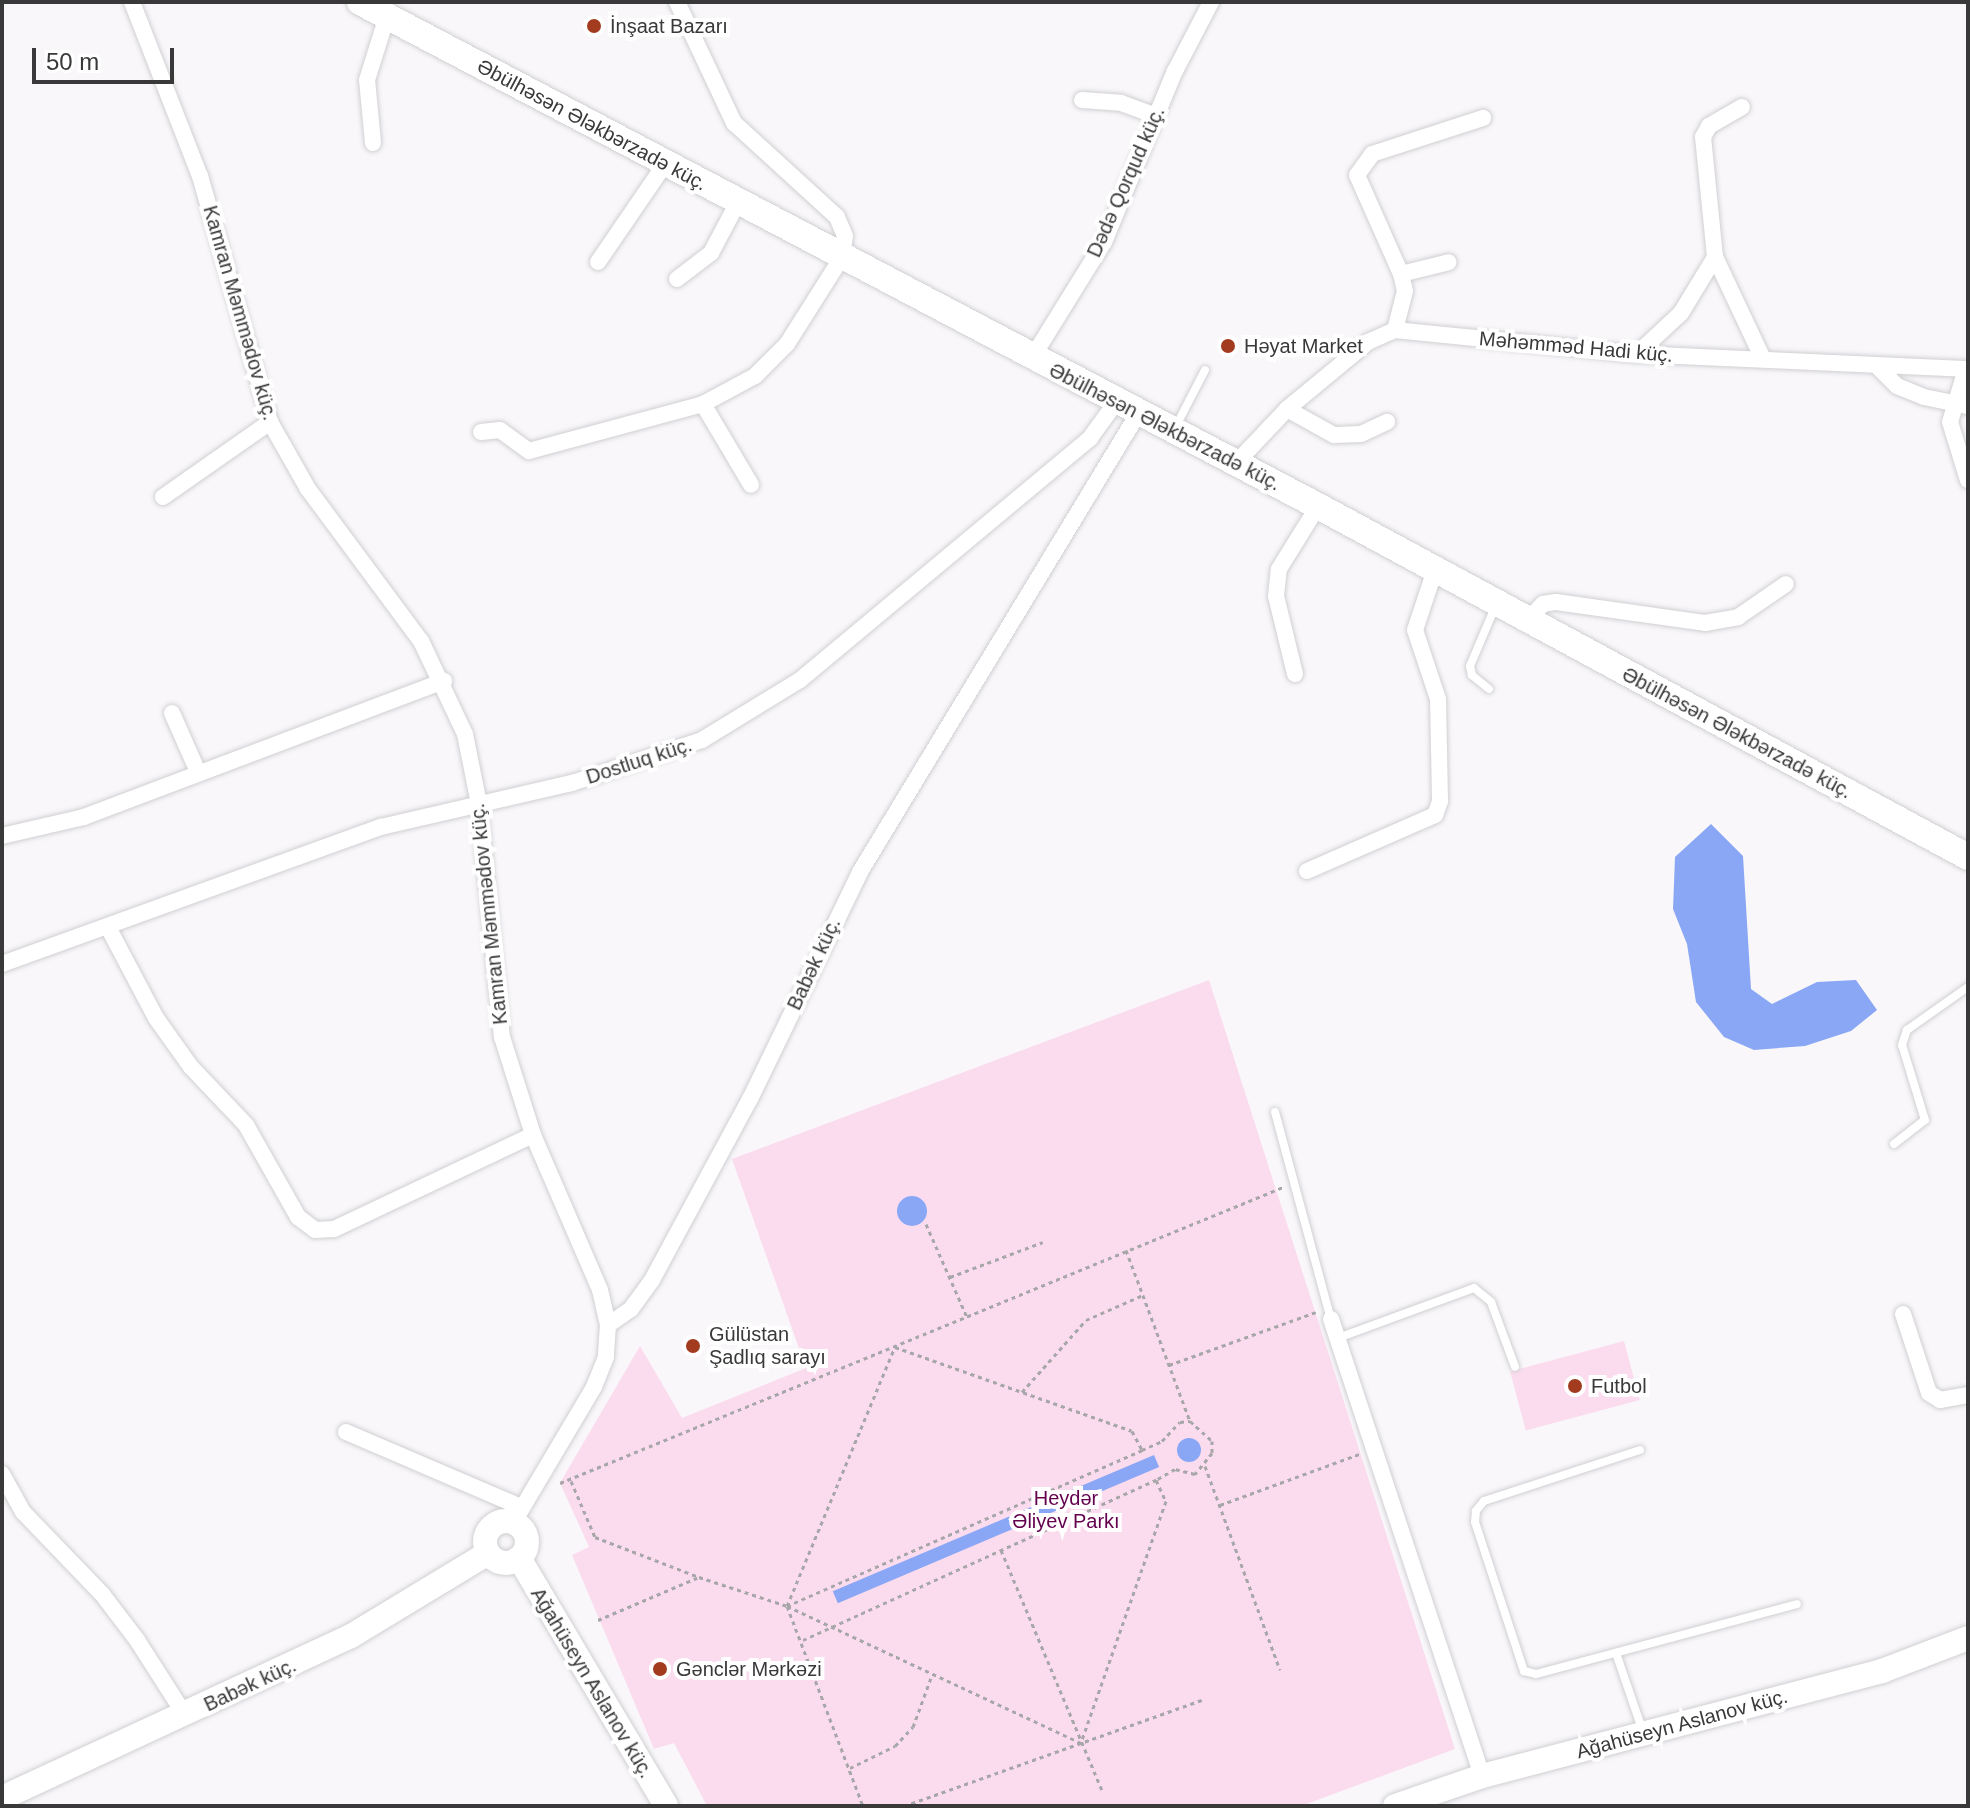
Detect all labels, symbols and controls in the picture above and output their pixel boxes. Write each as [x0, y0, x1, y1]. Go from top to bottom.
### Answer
place label: İnşaat Bazarı [610, 14, 728, 38]
marker: İnşaat Bazarı [585, 17, 603, 35]
scale bar [36, 32, 178, 82]
text: 50 m [46, 48, 99, 75]
street label: Əbülhəsən Ələkbərzadə küç. [473, 54, 711, 196]
street label: Dədə Qorqud küç. [1082, 103, 1170, 261]
street label: Kamran Məmmədov küç. [198, 203, 282, 423]
street label: Məhəmməd Hadi küç. [1478, 327, 1674, 367]
place label: Həyat Market [1244, 334, 1363, 358]
marker: Həyat Market [1219, 337, 1237, 355]
street label: Əbülhəsən Ələkbərzadə küç. [1045, 358, 1285, 496]
street label: Əbülhəsən Ələkbərzadə küç. [1618, 662, 1856, 804]
street label: Dostluq küç. [583, 733, 695, 789]
street label: Kamran Məmmədov küç. [465, 802, 513, 1026]
street label: Babək küç. [782, 914, 846, 1014]
place label: Gülüstan Şadlıq sarayı [709, 1322, 826, 1369]
marker: Gülüstan Şadlıq sarayı [684, 1337, 702, 1355]
place label: Futbol [1591, 1374, 1647, 1398]
marker: Futbol [1566, 1377, 1584, 1395]
park label: Heydər Əliyev Parkı [1012, 1487, 1120, 1534]
street label: Ağahüseyn Aslanov küç. [525, 1583, 659, 1783]
street label: Babək küç. [200, 1653, 300, 1717]
place label: Gənclər Mərkəzi [676, 1657, 822, 1681]
marker: Gənclər Mərkəzi [651, 1660, 669, 1678]
street label: Ağahüseyn Aslanov küç. [1573, 1684, 1791, 1764]

